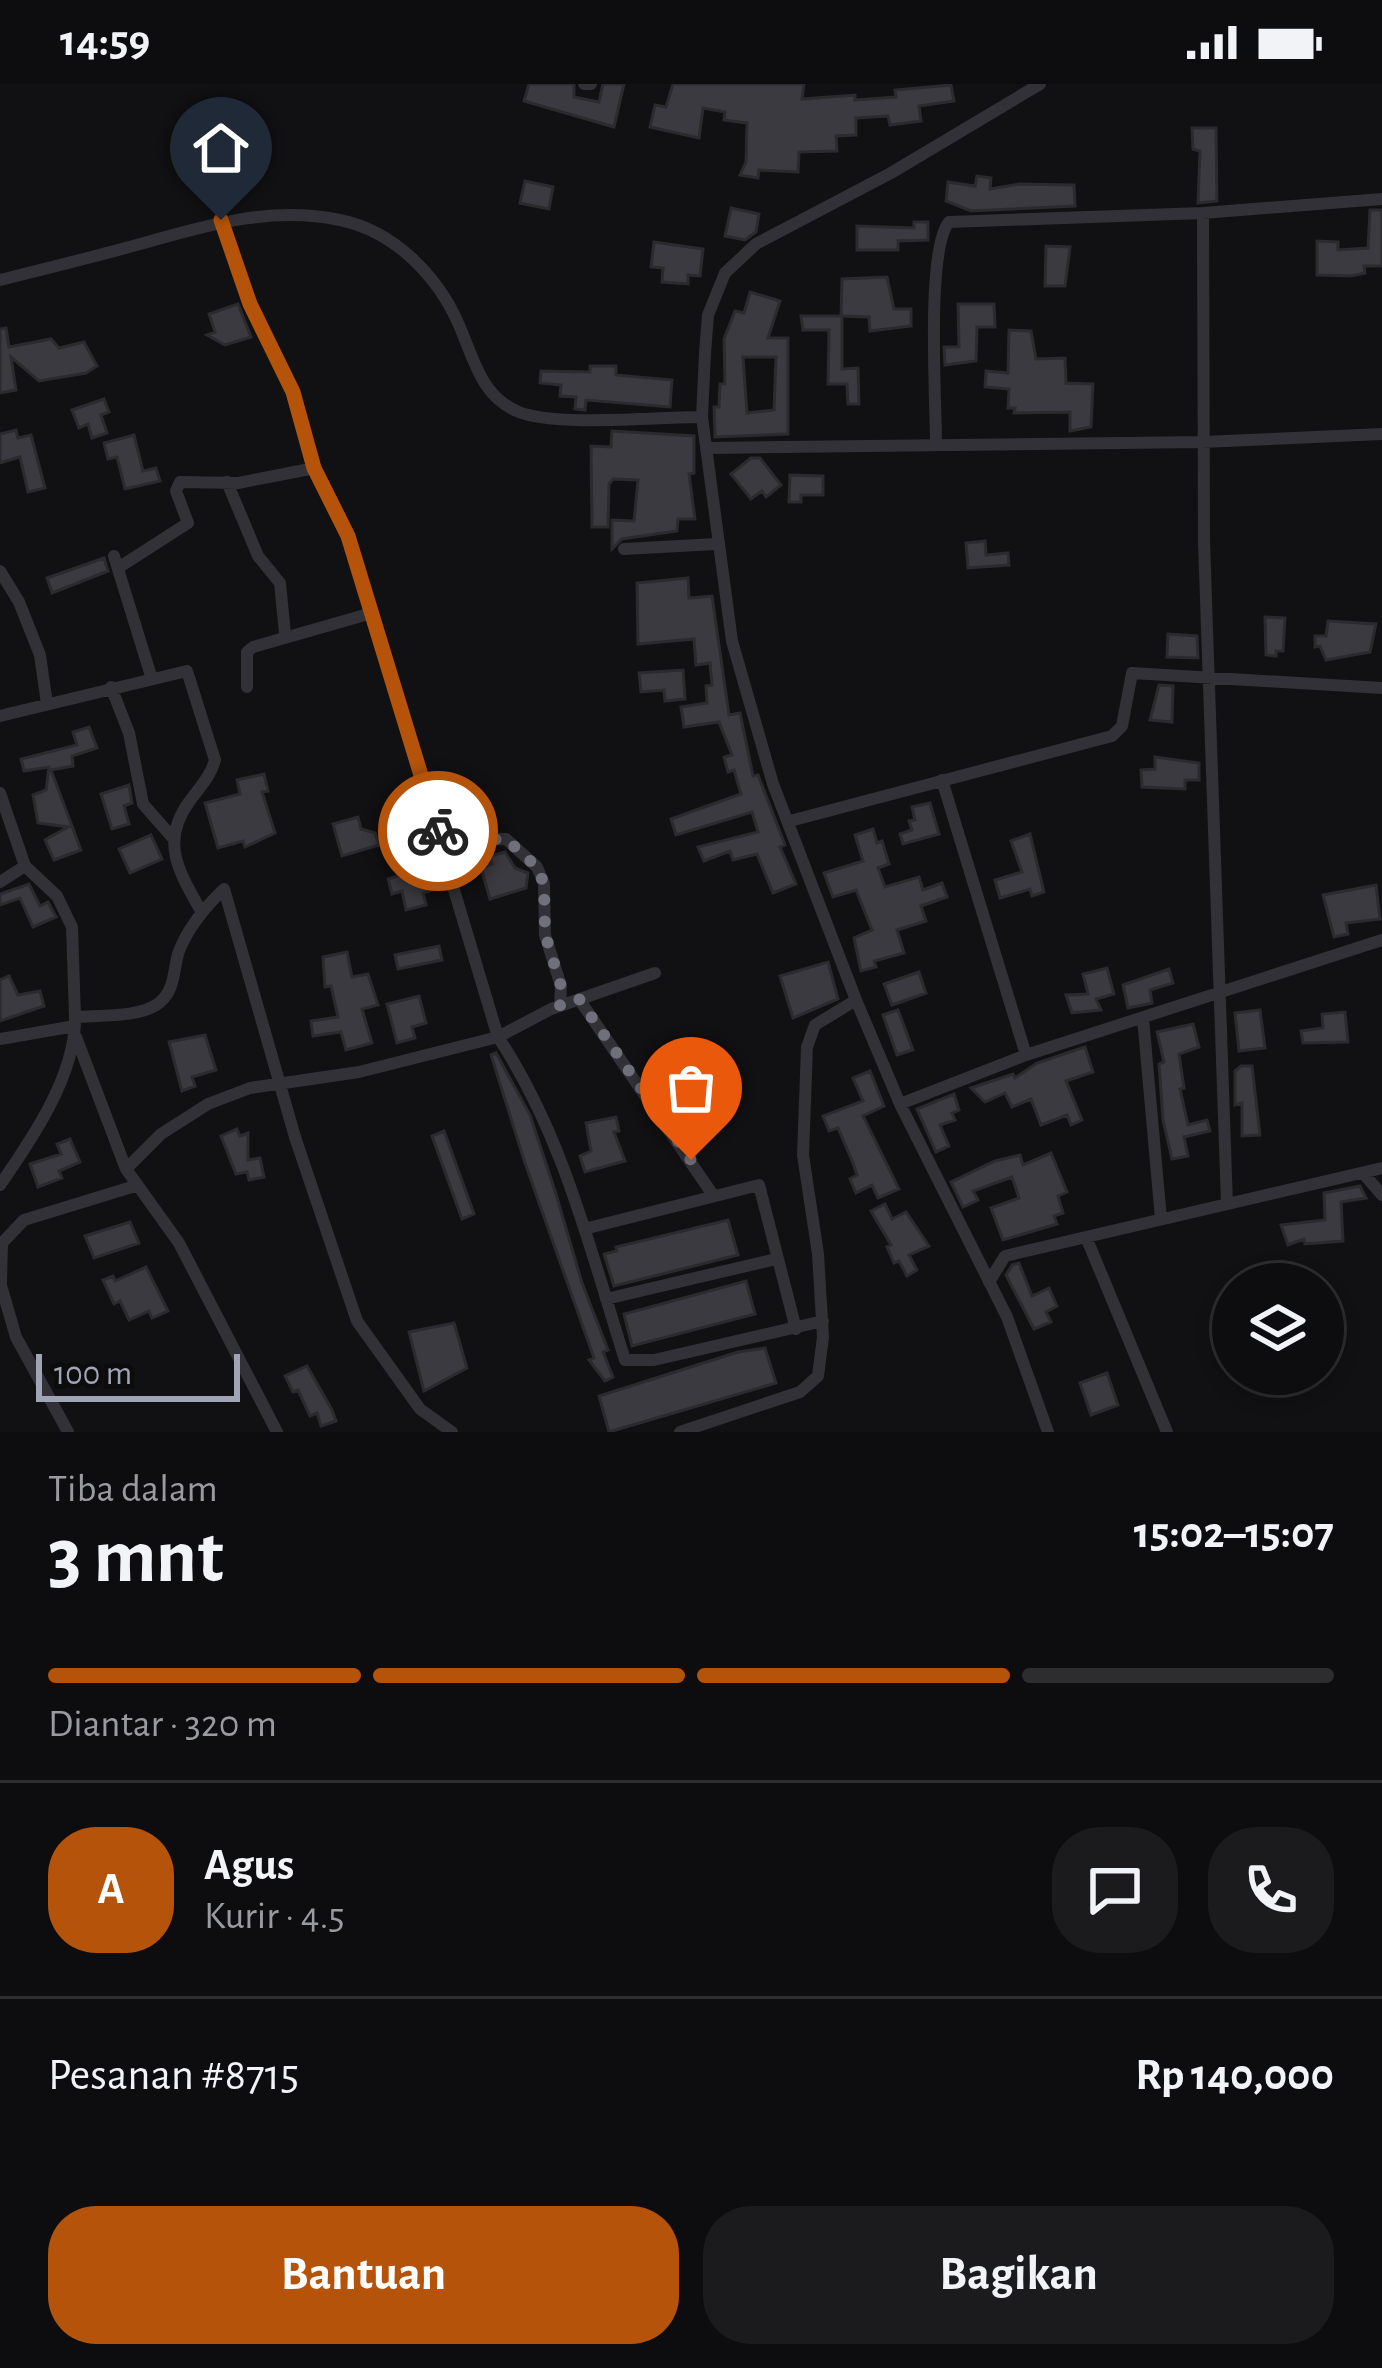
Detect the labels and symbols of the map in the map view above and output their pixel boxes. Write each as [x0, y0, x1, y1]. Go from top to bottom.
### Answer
pin [170, 97, 272, 220]
courier [378, 771, 498, 891]
pin [640, 1037, 742, 1160]
scale bar [36, 1348, 240, 1401]

